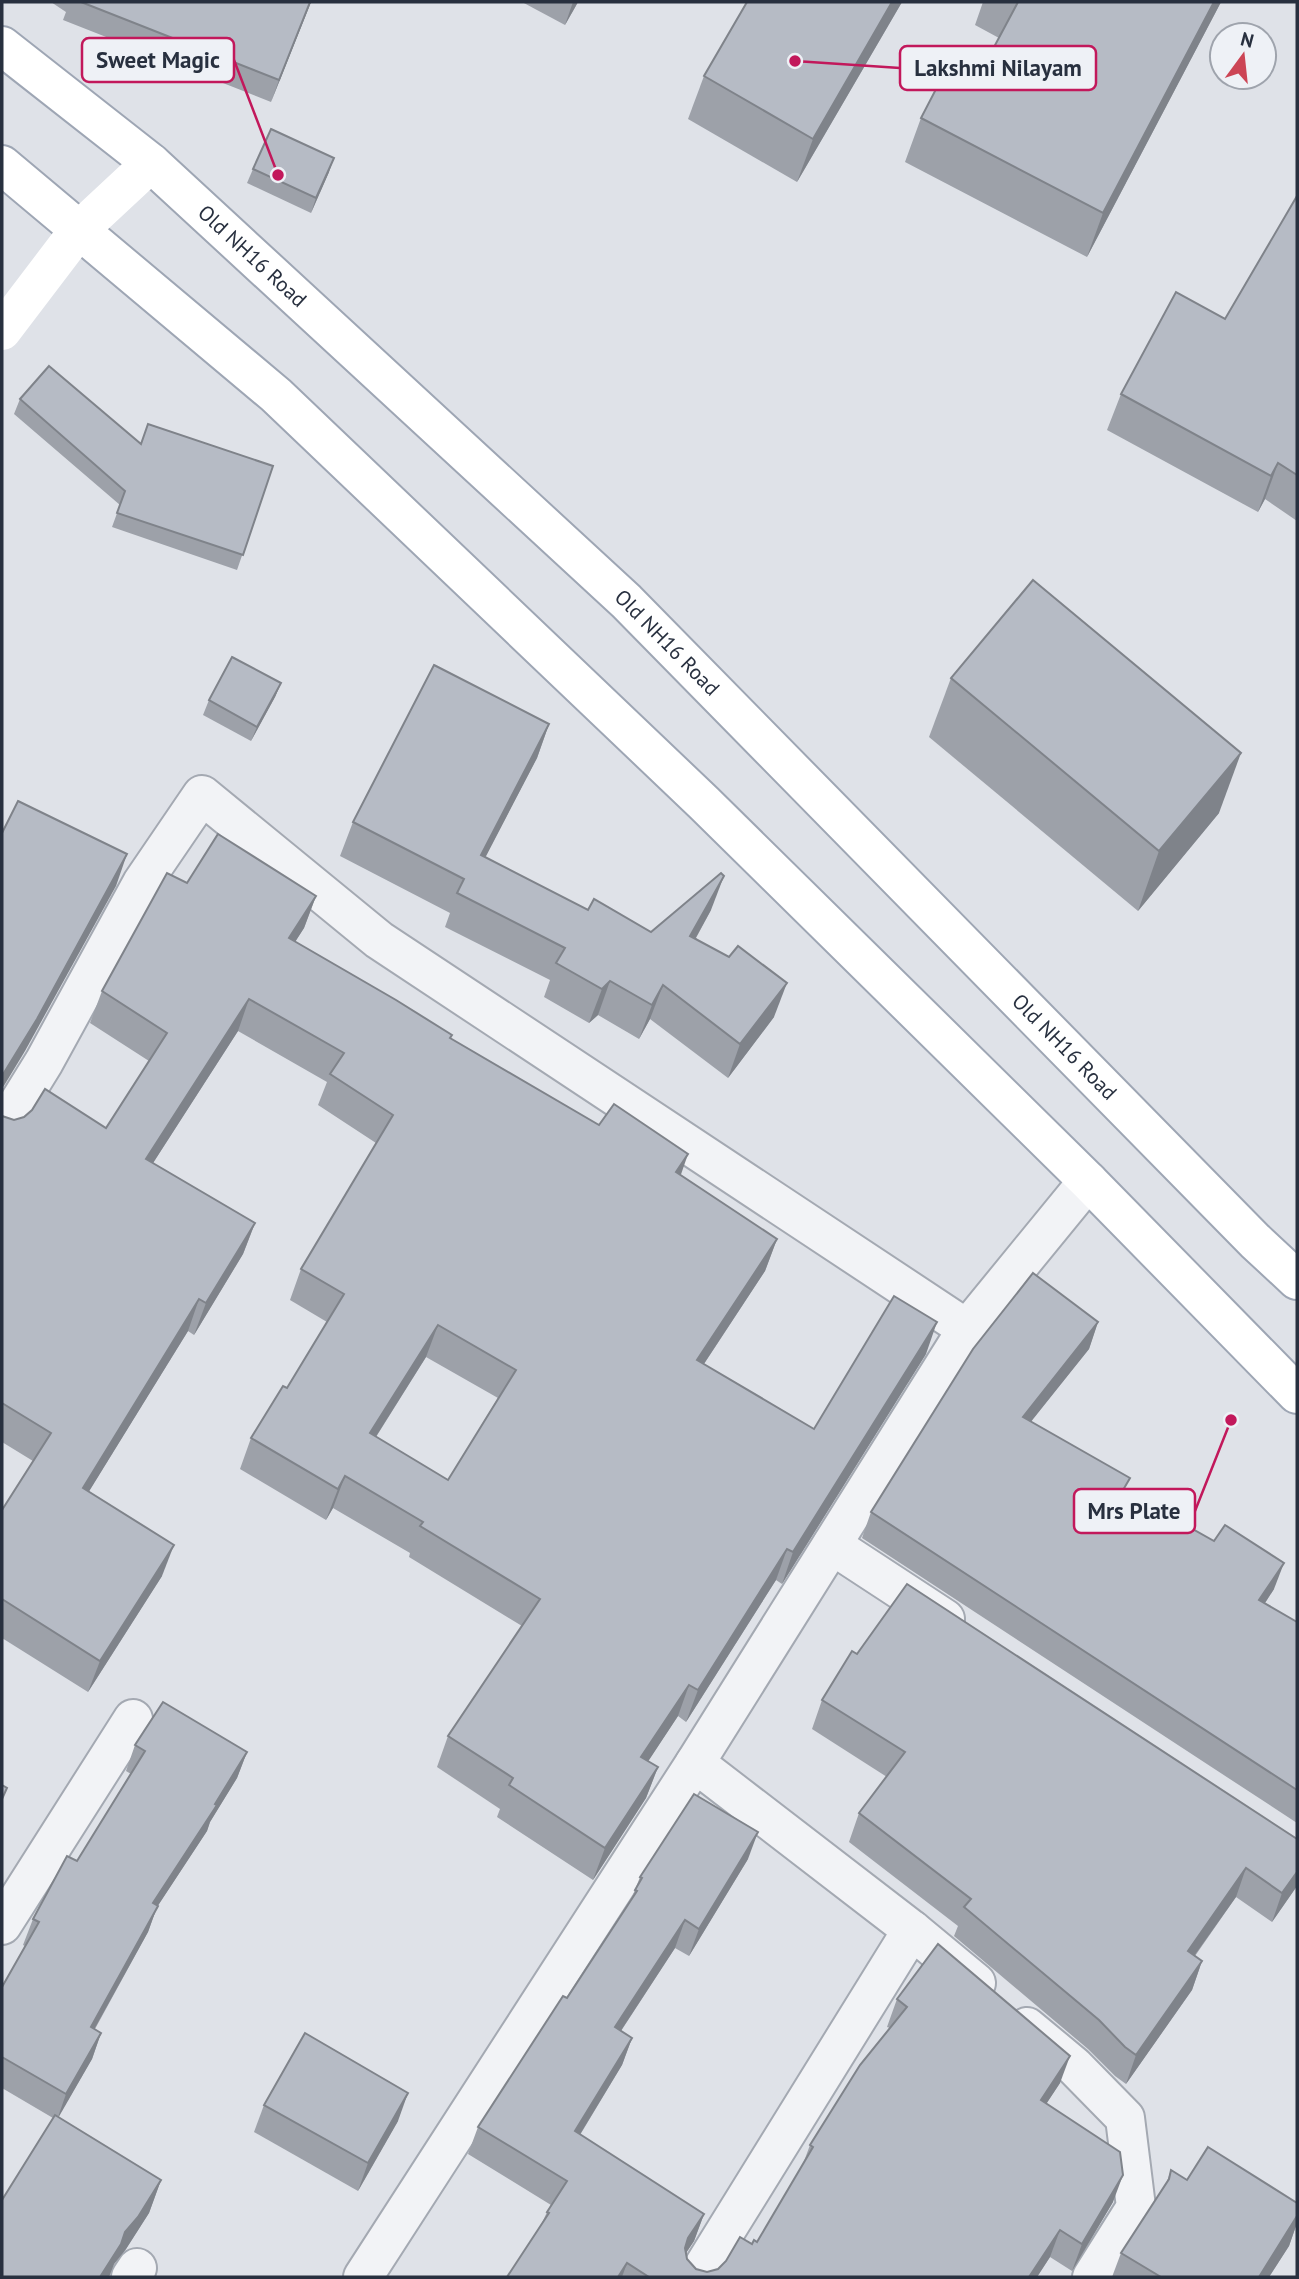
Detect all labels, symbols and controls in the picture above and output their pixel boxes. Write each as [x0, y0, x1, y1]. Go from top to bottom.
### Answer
north arrow [1208, 21, 1278, 91]
text: N [1238, 26, 1257, 53]
callout: Sweet Magic [82, 38, 234, 82]
text: Sweet Magic [96, 45, 220, 74]
callout: Lakshmi Nilayam [900, 46, 1096, 90]
text: Lakshmi Nilayam [914, 53, 1082, 82]
street label: Old NH16 Road [192, 199, 313, 313]
street label: Old NH16 Road [609, 583, 726, 701]
street label: Old NH16 Road [1007, 988, 1123, 1106]
callout: Mrs Plate [1074, 1489, 1195, 1533]
text: Mrs Plate [1088, 1496, 1180, 1525]

